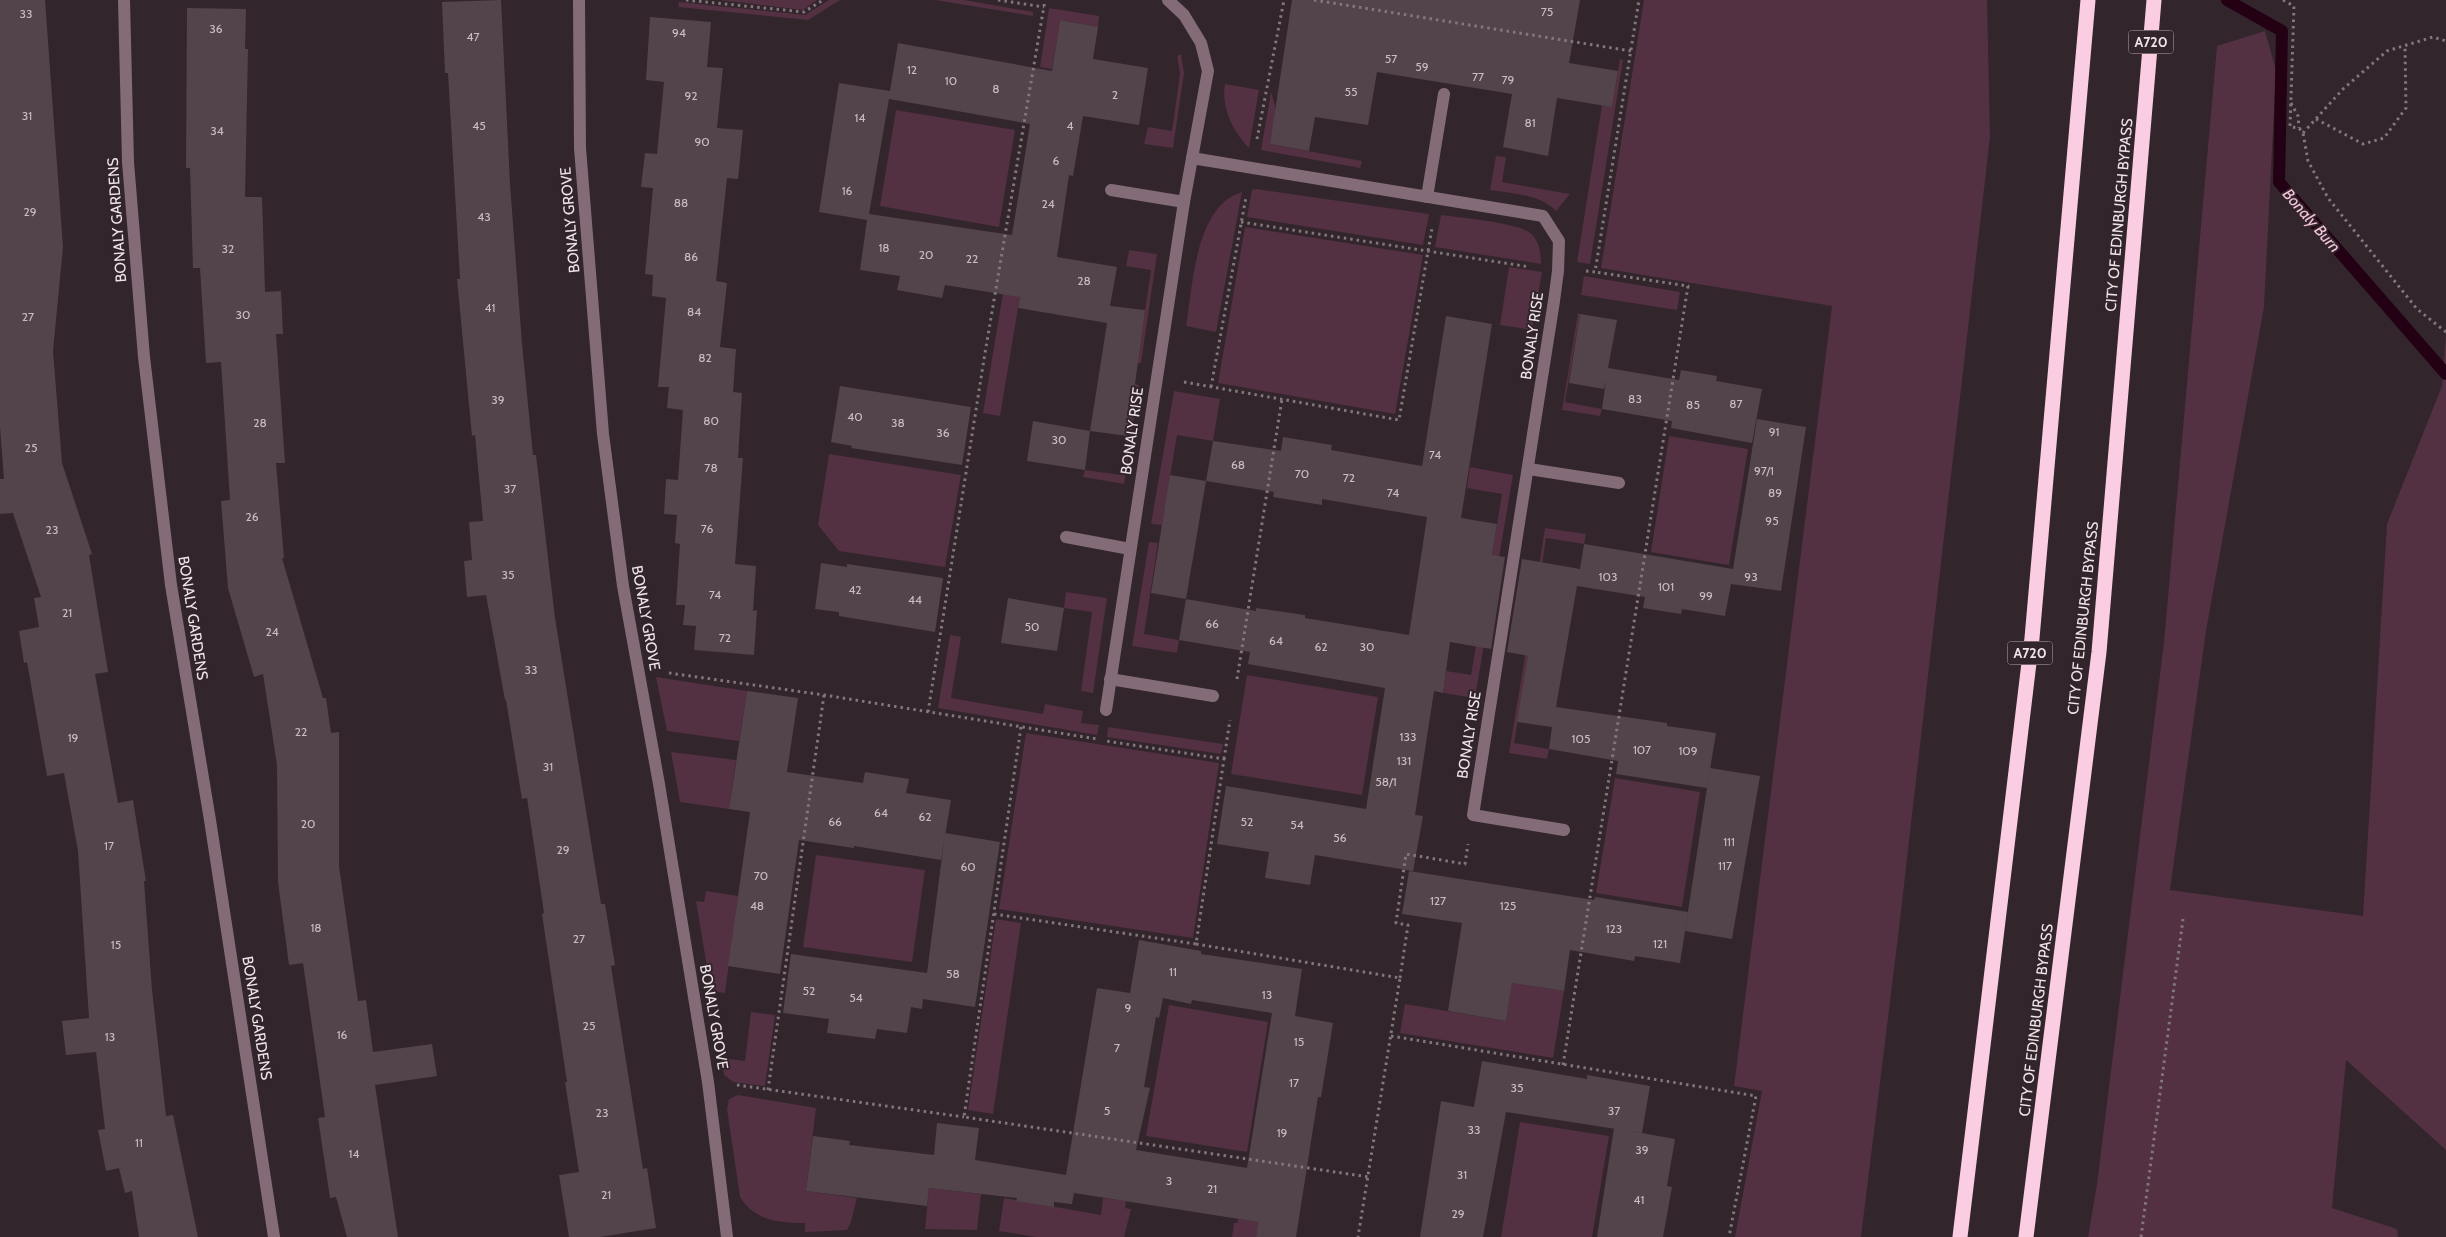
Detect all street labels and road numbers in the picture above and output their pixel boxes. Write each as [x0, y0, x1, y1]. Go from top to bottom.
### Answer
road number: A720 [2128, 31, 2174, 54]
street label: CITY OF EDINBURGH BYPASS [2102, 117, 2136, 312]
street label: BONALY GARDENS [104, 157, 130, 283]
street label: BONALY GROVE [556, 166, 584, 274]
street label: BONALY RISE [1517, 291, 1547, 381]
street label: BONALY RISE [1117, 386, 1147, 476]
street label: CITY OF EDINBURGH BYPASS [2064, 520, 2102, 715]
street label: BONALY GARDENS [174, 555, 212, 681]
street label: BONALY GROVE [628, 564, 664, 672]
road number: A720 [2008, 641, 2052, 664]
street label: BONALY RISE [1453, 690, 1485, 780]
street label: CITY OF EDINBURGH BYPASS [2015, 922, 2057, 1117]
street label: BONALY GARDENS [238, 955, 276, 1081]
street label: BONALY GROVE [696, 963, 732, 1071]

